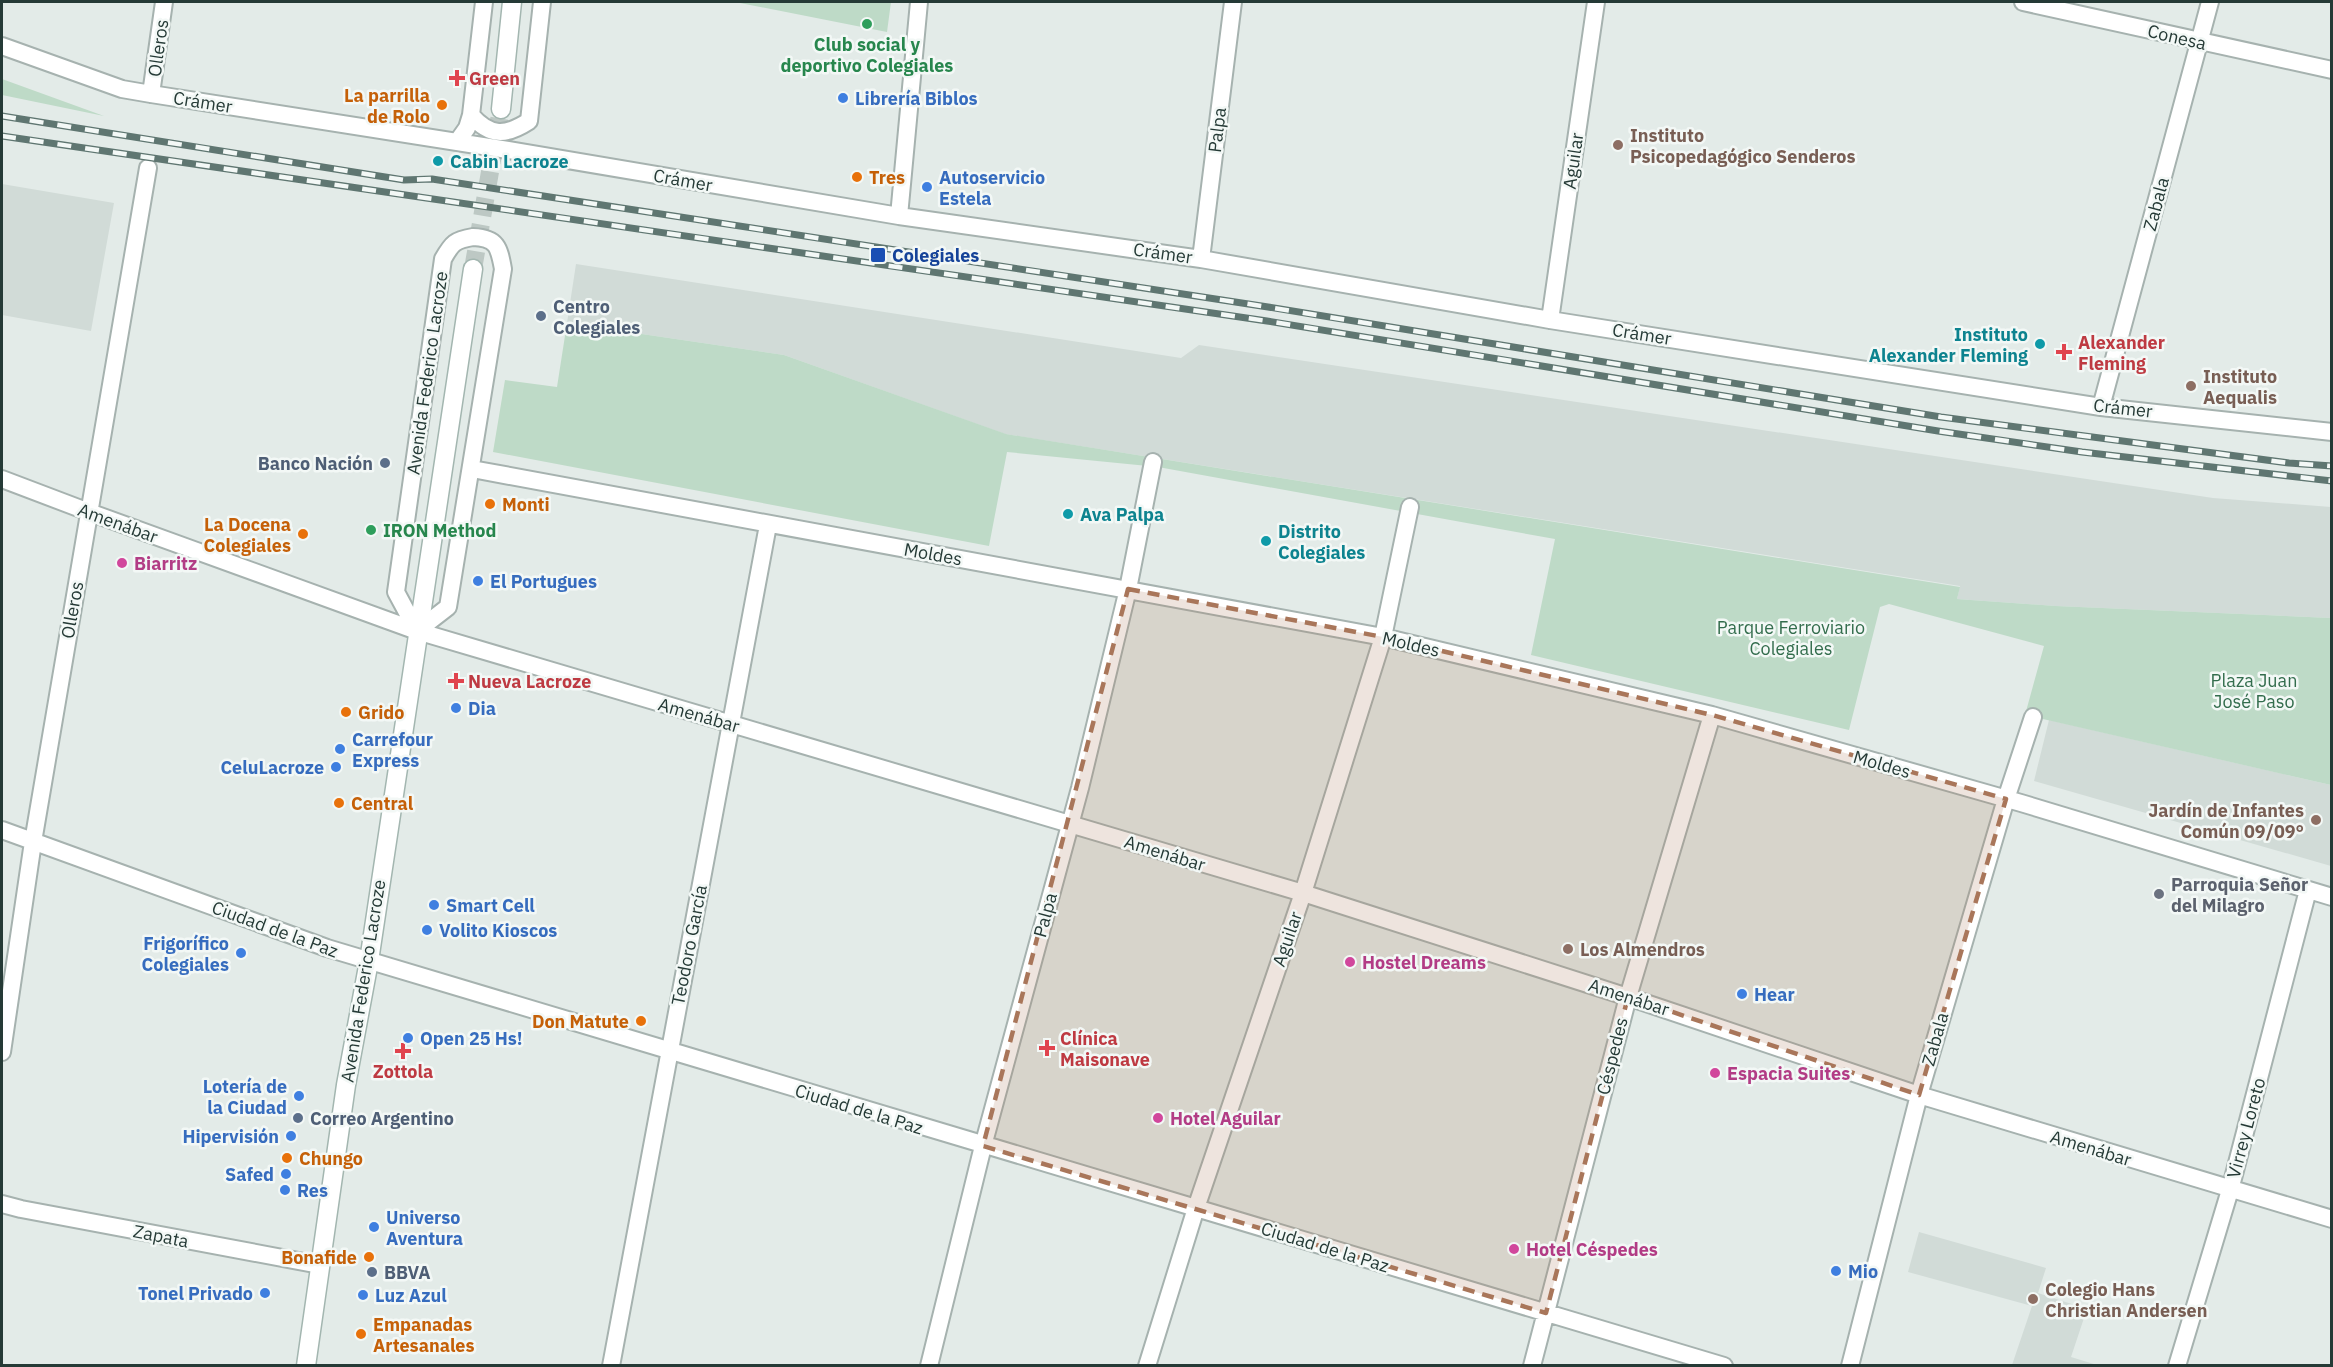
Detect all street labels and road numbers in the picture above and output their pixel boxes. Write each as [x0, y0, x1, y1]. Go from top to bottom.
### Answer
street label: Olleros [143, 18, 173, 78]
street label: Conesa [2145, 19, 2209, 55]
street label: Crámer [172, 86, 235, 118]
street label: Palpa [1203, 106, 1231, 154]
street label: Aguilar [1558, 131, 1588, 191]
street label: Crámer [652, 164, 715, 197]
street label: Zabala [2138, 174, 2174, 233]
street label: Crámer [1132, 237, 1194, 269]
street label: Avenida Federico Lacroze [401, 270, 453, 476]
street label: Crámer [1611, 318, 1674, 350]
street label: Crámer [2092, 393, 2154, 423]
street label: Amenábar [75, 498, 162, 548]
street label: Moldes [902, 538, 964, 570]
street label: Olleros [56, 580, 88, 640]
street label: Moldes [1380, 626, 1442, 662]
street label: Amenábar [656, 692, 743, 738]
street label: Moldes [1851, 745, 1913, 783]
street label: Amenábar [1122, 830, 1209, 876]
street label: Avenida Federico Lacroze [336, 878, 390, 1084]
street label: Teodoro García [666, 882, 712, 1007]
street label: Palpa [1028, 890, 1062, 940]
street label: Ciudad de la Paz [209, 896, 341, 962]
street label: Aguilar [1267, 908, 1307, 970]
street label: Amenábar [1586, 973, 1673, 1021]
street label: Zabala [1916, 1009, 1954, 1068]
street label: Céspedes [1591, 1015, 1633, 1097]
street label: Virrey Loreto [2222, 1075, 2270, 1181]
street label: Ciudad de la Paz [792, 1079, 926, 1139]
street label: Amenábar [2048, 1125, 2135, 1171]
street label: Ciudad de la Paz [1258, 1217, 1392, 1277]
street label: Zapata [131, 1219, 191, 1253]

